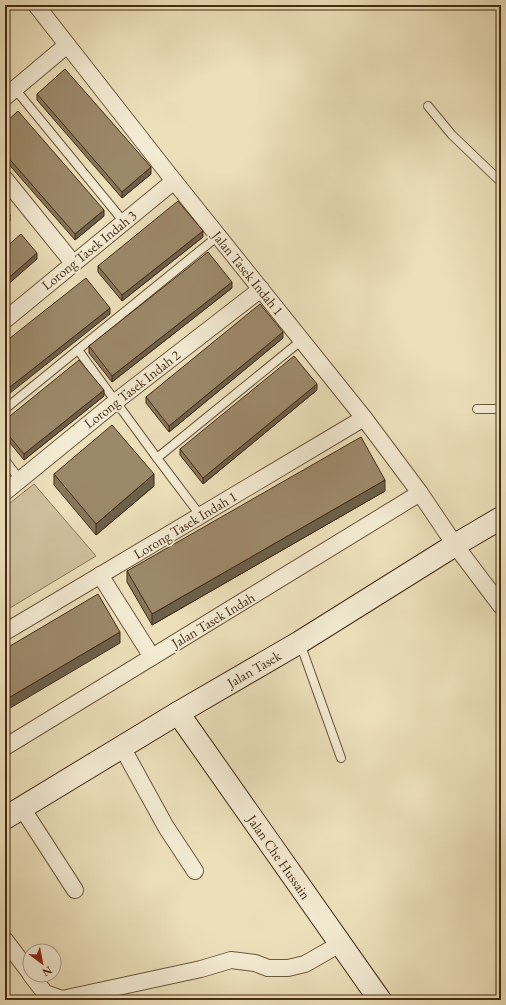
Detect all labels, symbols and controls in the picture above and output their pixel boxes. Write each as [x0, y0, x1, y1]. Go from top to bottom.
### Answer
street label: Lorong Tasek Indah 3 [38, 206, 140, 294]
street label: Jalan Tasek Indah 1 [208, 226, 288, 319]
street label: Lorong Tasek Indah 2 [80, 346, 184, 432]
street label: Lorong Tasek Indah 1 [130, 487, 240, 563]
street label: Jalan Tasek Indah [167, 588, 258, 653]
street label: Jalan Tasek [223, 646, 285, 692]
street label: Jalan Che Hussain [243, 810, 315, 903]
north arrow [22, 943, 62, 983]
text: N [40, 963, 55, 980]

